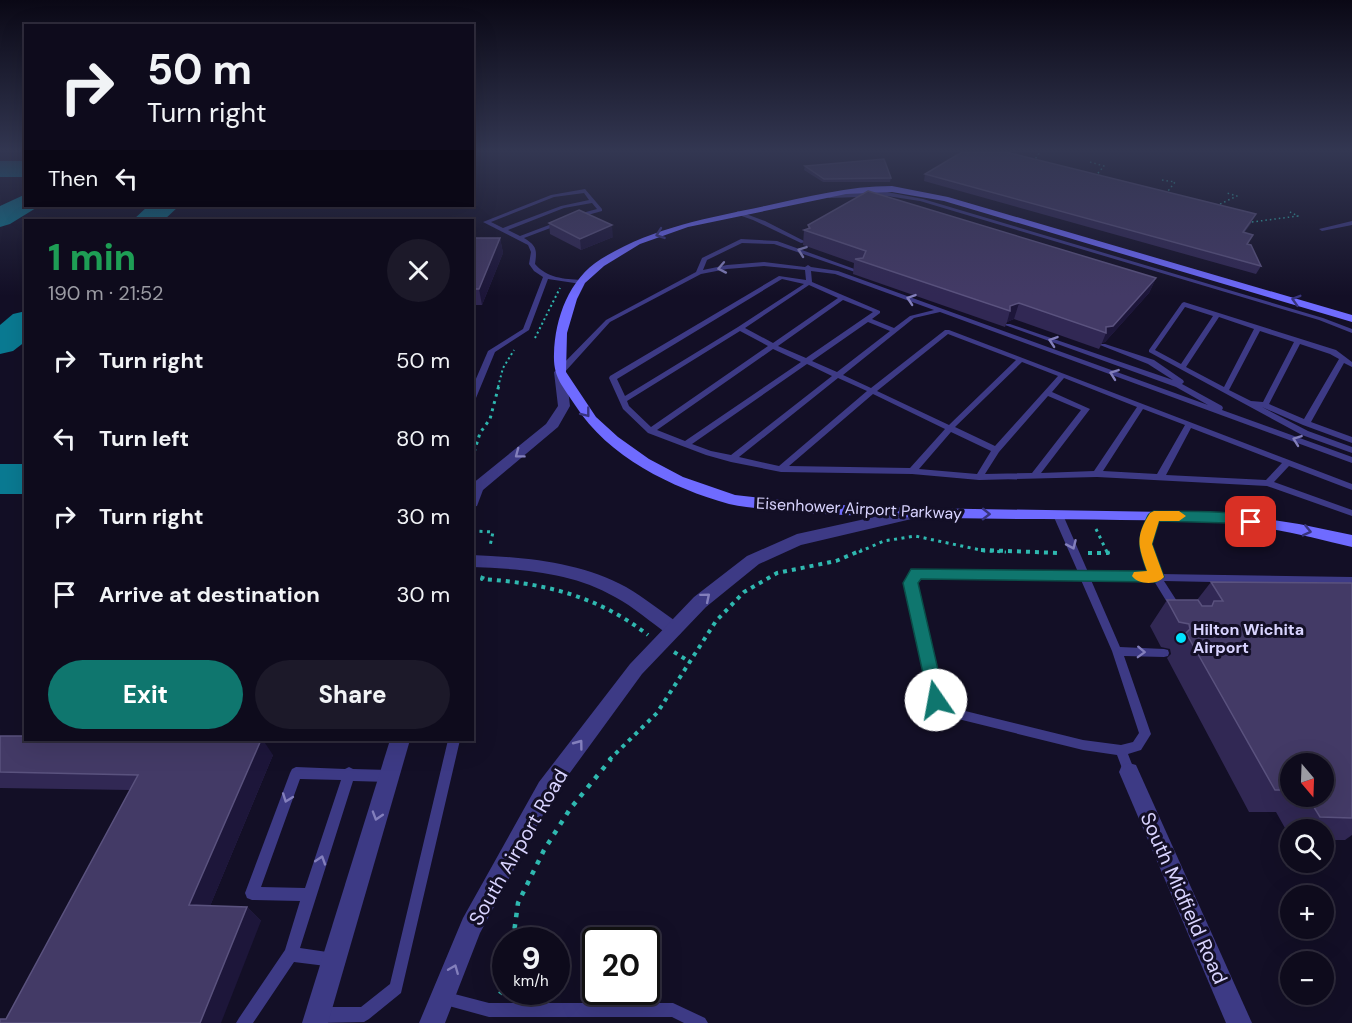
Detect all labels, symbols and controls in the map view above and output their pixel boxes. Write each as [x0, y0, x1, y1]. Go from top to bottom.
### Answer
text: 50 m [147, 42, 252, 97]
icon: right [48, 48, 126, 126]
text: Turn right [147, 95, 267, 130]
icon: left [110, 162, 143, 195]
text: Then [48, 164, 98, 193]
one-way arrow [655, 226, 666, 239]
text: 1 min [48, 234, 136, 281]
button: close [387, 239, 450, 302]
one-way arrow [797, 246, 808, 259]
one-way arrow [717, 261, 727, 274]
text: 190 m · 21:52 [48, 280, 163, 306]
one-way arrow [906, 294, 917, 307]
one-way arrow [1292, 295, 1302, 308]
one-way arrow [1049, 335, 1059, 348]
icon: right [48, 344, 81, 377]
text: Turn right [99, 346, 204, 375]
text: 50 m [396, 346, 450, 375]
one-way arrow [1109, 369, 1120, 381]
one-way arrow [579, 407, 590, 418]
icon: left [48, 422, 81, 455]
text: Turn left [99, 424, 189, 453]
text: 80 m [396, 424, 450, 453]
one-way arrow [1292, 435, 1303, 448]
one-way arrow [515, 447, 526, 458]
street label: Eisenhower Airport Parkway [756, 493, 962, 524]
pin [1225, 496, 1276, 547]
icon: right [48, 500, 81, 533]
text: Turn right [99, 502, 204, 531]
text: 30 m [396, 502, 450, 531]
icon: arrive [1234, 505, 1267, 538]
one-way arrow [981, 508, 990, 520]
one-way arrow [1302, 523, 1312, 536]
one-way arrow [1064, 539, 1076, 550]
icon: arrive [48, 578, 81, 611]
text: Arrive at destination [99, 580, 320, 609]
text: 30 m [396, 580, 450, 609]
one-way arrow [700, 594, 711, 605]
place label: Hilton Wichita Airport [1193, 619, 1304, 658]
marker: Hilton Wichita Airport [1174, 631, 1188, 645]
one-way arrow [1136, 646, 1145, 658]
button: Exit [48, 660, 243, 729]
button: Share [255, 660, 450, 729]
position arrow [904, 668, 968, 732]
one-way arrow [572, 740, 583, 751]
north arrow [1280, 753, 1334, 807]
map controls [1280, 753, 1334, 1005]
street label: South Airport Road [463, 764, 573, 930]
one-way arrow [281, 792, 294, 802]
street label: South Midfield Road [1134, 808, 1234, 988]
one-way arrow [372, 810, 384, 821]
button: search [1280, 819, 1334, 873]
one-way arrow [313, 855, 326, 866]
button: + [1280, 885, 1334, 939]
speed limit sign: 20 [582, 927, 660, 1005]
text: 9 [521, 939, 541, 978]
button: − [1280, 951, 1334, 1005]
one-way arrow [447, 964, 459, 975]
text: km/h [513, 971, 549, 991]

